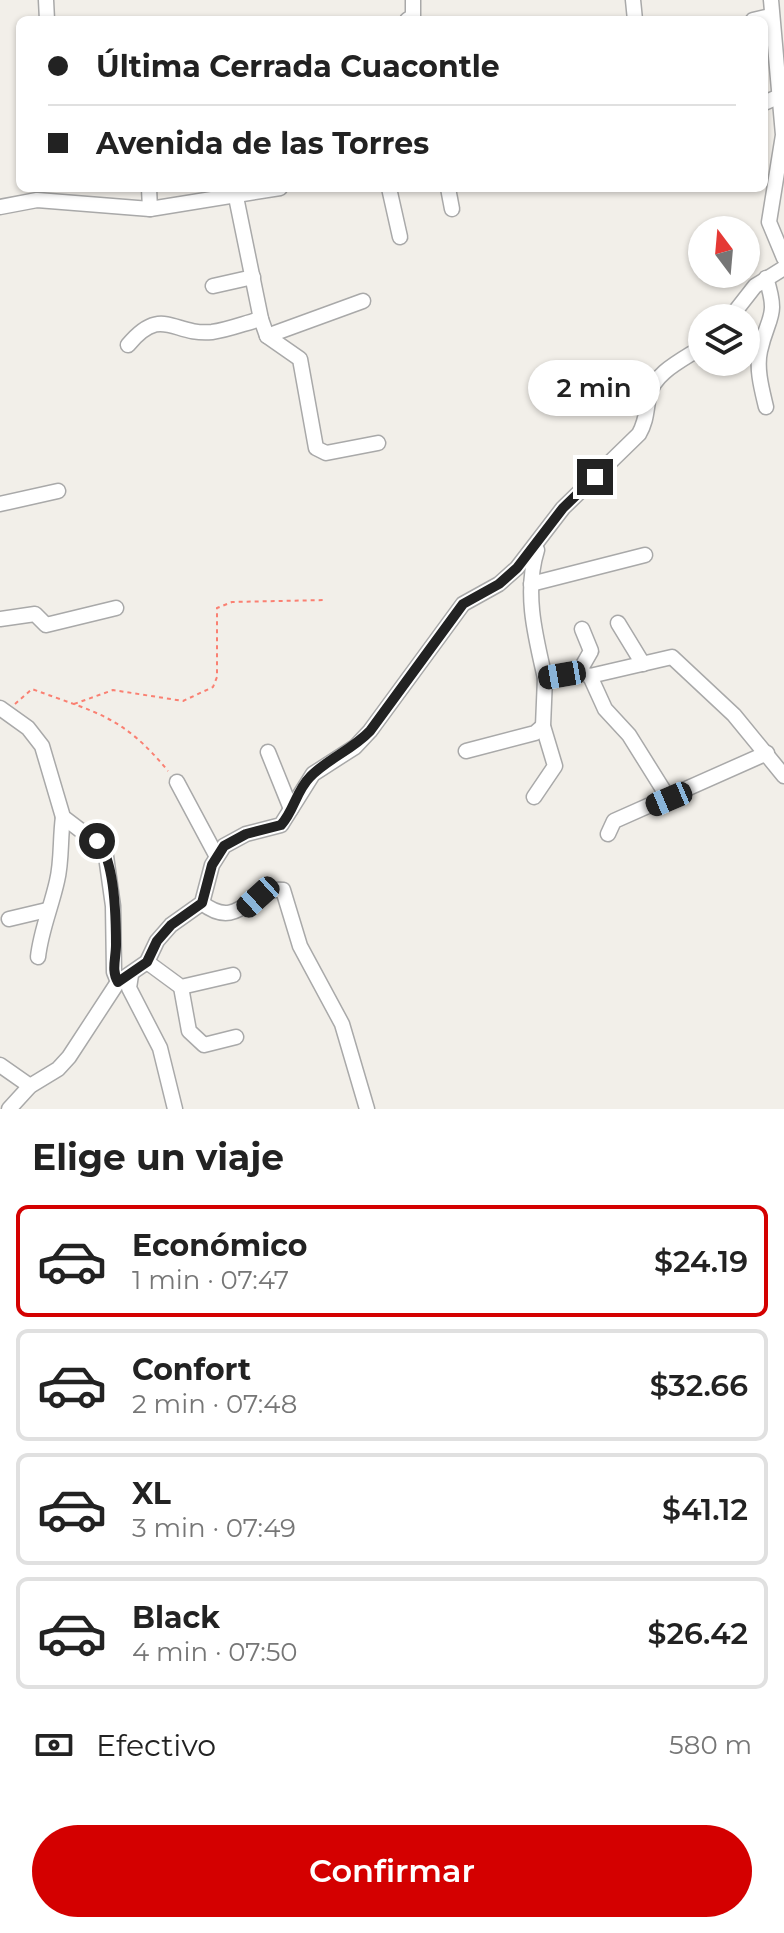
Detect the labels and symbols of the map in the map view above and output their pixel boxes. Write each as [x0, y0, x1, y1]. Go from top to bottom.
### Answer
north arrow [688, 216, 760, 288]
callout: 2 min [529, 361, 661, 417]
route end [577, 459, 613, 495]
car [536, 659, 588, 691]
car [642, 779, 696, 819]
route start [79, 823, 115, 859]
car [232, 872, 284, 922]

